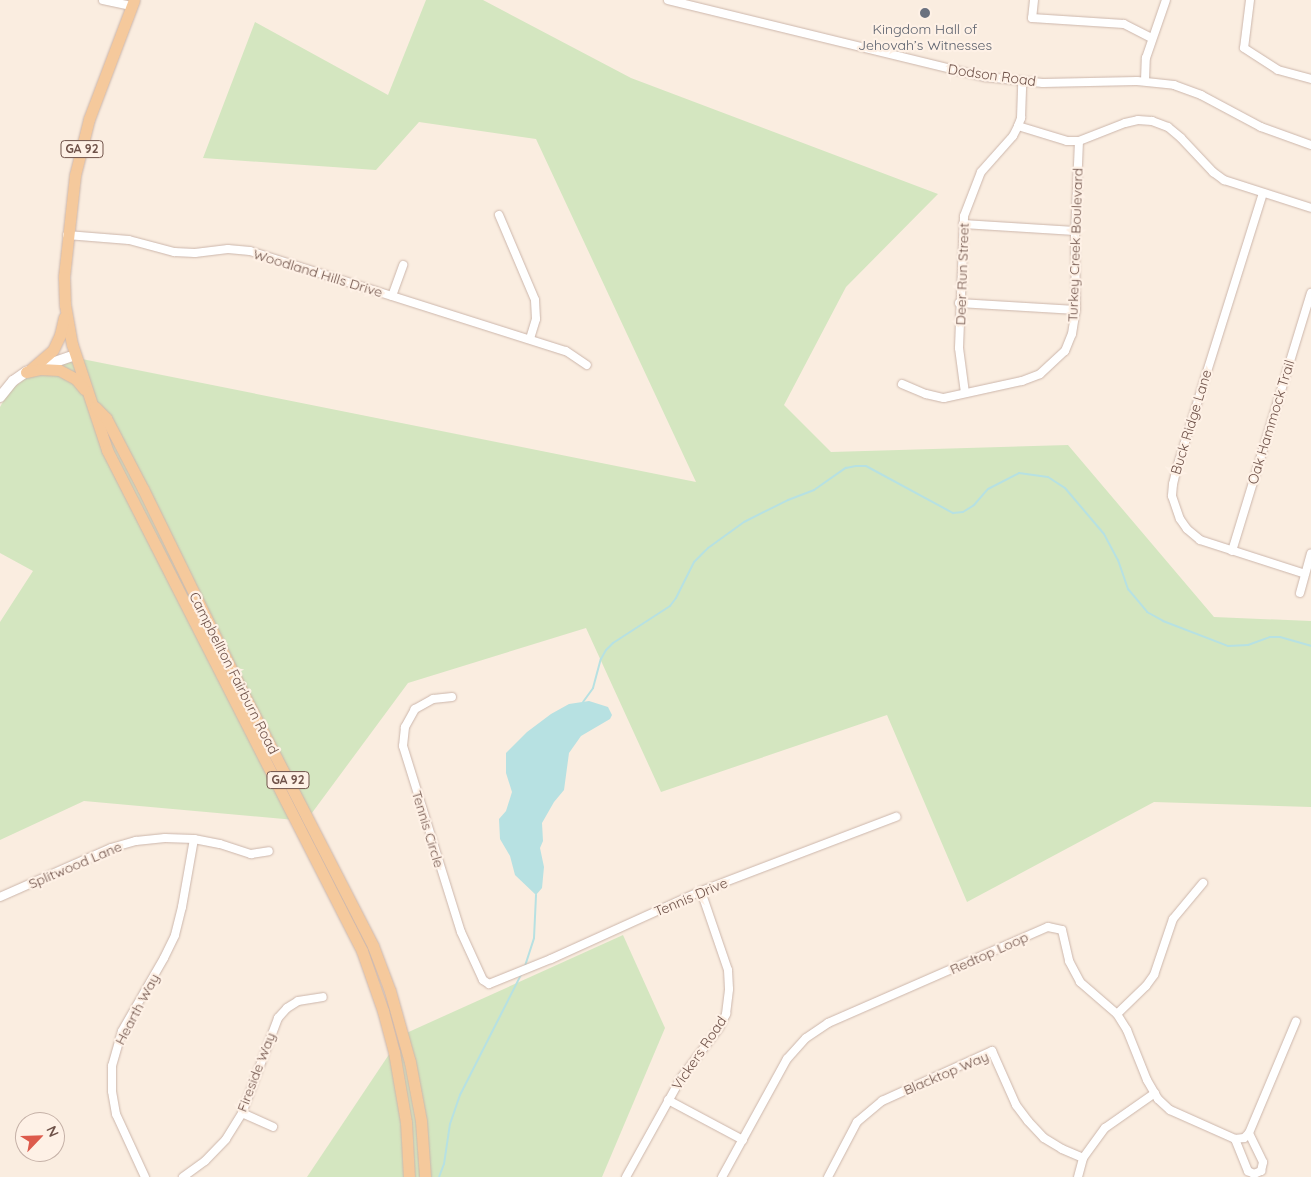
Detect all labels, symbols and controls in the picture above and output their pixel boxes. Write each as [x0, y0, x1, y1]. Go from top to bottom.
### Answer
marker: Kingdom Hall of Jehovah’s Witnesses [919, 7, 931, 19]
place label: Kingdom Hall of Jehovah’s Witnesses [858, 21, 992, 54]
street label: Dodson Road [947, 61, 1037, 89]
road number: GA 92 [59, 140, 104, 158]
street label: Turkey Creek Boulevard [1064, 168, 1086, 322]
street label: Deer Run Street [952, 222, 972, 326]
street label: Woodland Hills Drive [251, 245, 385, 301]
street label: Oak Hammock Trail [1244, 358, 1298, 486]
street label: Buck Ridge Lane [1167, 368, 1215, 476]
street label: Campbellton Fairburn Road [186, 589, 282, 757]
road number: GA 92 [266, 770, 310, 790]
street label: Tennis Circle [408, 788, 448, 870]
street label: Splitwood Lane [26, 838, 124, 892]
street label: Tennis Drive [652, 874, 730, 920]
street label: Redtop Loop [947, 928, 1031, 978]
street label: Hearth Way [111, 971, 163, 1047]
street label: Vickers Road [668, 1013, 730, 1093]
street label: Fireside Way [233, 1030, 279, 1114]
street label: Blacktop Way [901, 1048, 991, 1098]
north arrow [15, 1112, 65, 1162]
text: N [42, 1123, 63, 1140]

